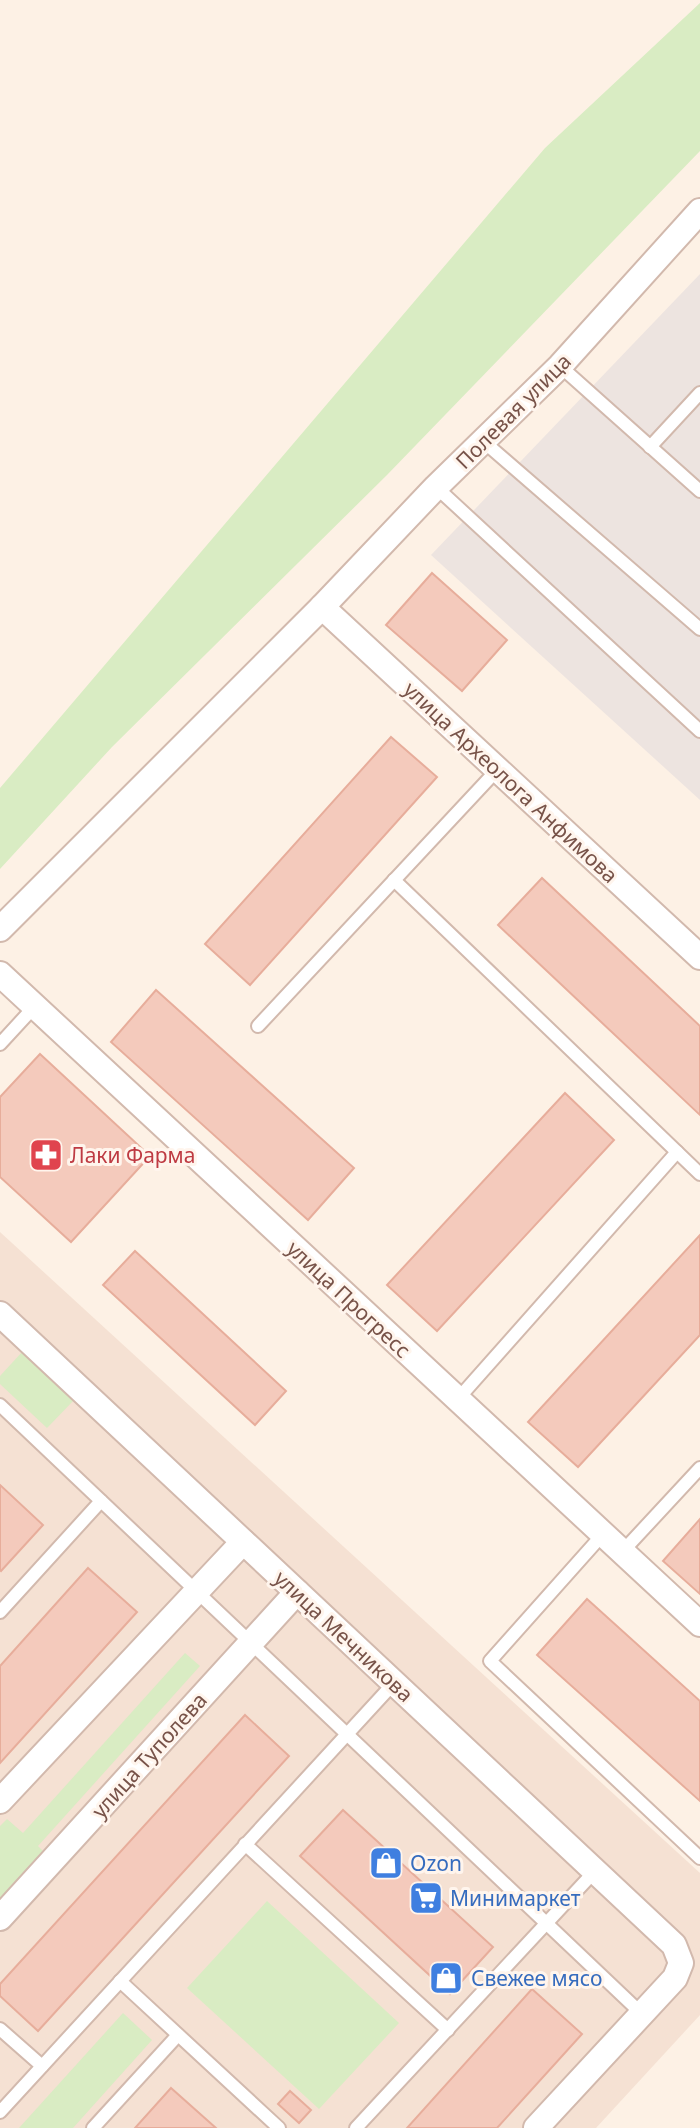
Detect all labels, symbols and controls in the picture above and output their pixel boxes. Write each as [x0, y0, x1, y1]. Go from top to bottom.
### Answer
street label: Полевая улица [449, 347, 577, 475]
street label: улица Археолога Анфимова [398, 675, 624, 889]
pharmacy icon: Лаки Фарма [27, 1136, 65, 1174]
place label: Лаки Фарма [70, 1141, 195, 1169]
street label: улица Прогресс [281, 1234, 417, 1364]
street label: улица Мечникова [268, 1564, 420, 1708]
street label: улица Туполева [85, 1686, 213, 1824]
shop icon: Ozon [367, 1844, 405, 1882]
place label: Ozon [410, 1849, 462, 1877]
supermarket icon: Минимаркет [407, 1879, 445, 1917]
place label: Минимаркет [450, 1884, 581, 1912]
shop icon: Свежее мясо [427, 1959, 465, 1997]
place label: Свежее мясо [471, 1964, 602, 1992]

